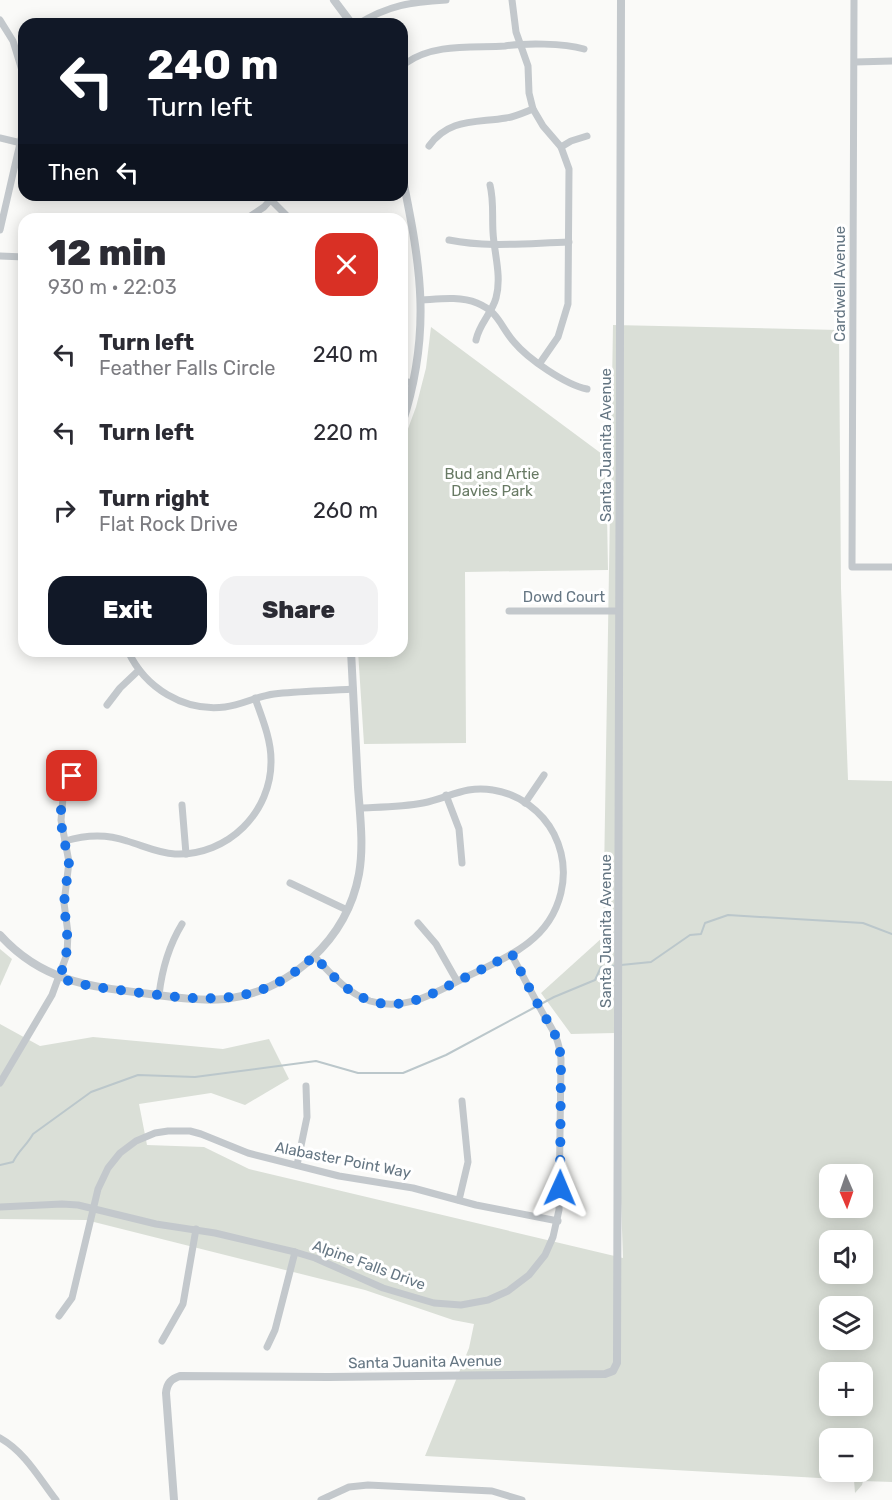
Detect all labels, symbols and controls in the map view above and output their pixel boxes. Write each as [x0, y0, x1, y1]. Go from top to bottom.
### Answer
text: 240 m [147, 40, 279, 90]
icon: left [48, 42, 126, 120]
text: Turn left [147, 91, 252, 123]
icon: left [111, 156, 144, 189]
text: Then [48, 159, 99, 186]
street label: Cardwell Avenue [831, 226, 849, 342]
text: 12 min [48, 231, 167, 274]
button: close [315, 233, 378, 296]
text: 930 m · 22:03 [48, 275, 177, 299]
text: Turn left [99, 329, 194, 356]
icon: left [48, 338, 81, 371]
text: 240 m [313, 341, 378, 368]
text: Feather Falls Circle [99, 356, 275, 380]
street label: Santa Juanita Avenue [597, 368, 615, 522]
icon: left [48, 416, 81, 449]
text: Turn left [99, 419, 194, 446]
text: 220 m [313, 419, 378, 446]
park label: Bud and Artie Davies Park [445, 465, 539, 500]
text: Turn right [99, 485, 209, 512]
icon: right [48, 494, 81, 527]
text: 260 m [313, 497, 378, 524]
text: Flat Rock Drive [99, 512, 238, 536]
button: Exit [48, 576, 207, 645]
button: Share [219, 576, 378, 645]
street label: Dowd Court [523, 588, 605, 606]
pin [46, 750, 97, 801]
icon: arrive [55, 759, 88, 792]
street label: Santa Juanita Avenue [597, 854, 615, 1008]
street label: Alabaster Point Way [273, 1138, 413, 1182]
position arrow [528, 1156, 592, 1220]
north arrow [819, 1164, 873, 1218]
map controls [819, 1164, 873, 1482]
button: sound [819, 1230, 873, 1284]
street label: Alpine Falls Drive [310, 1236, 428, 1294]
button: layers [819, 1296, 873, 1350]
street label: Santa Juanita Avenue [348, 1352, 502, 1372]
button: + [819, 1362, 873, 1416]
button: − [819, 1428, 873, 1482]

